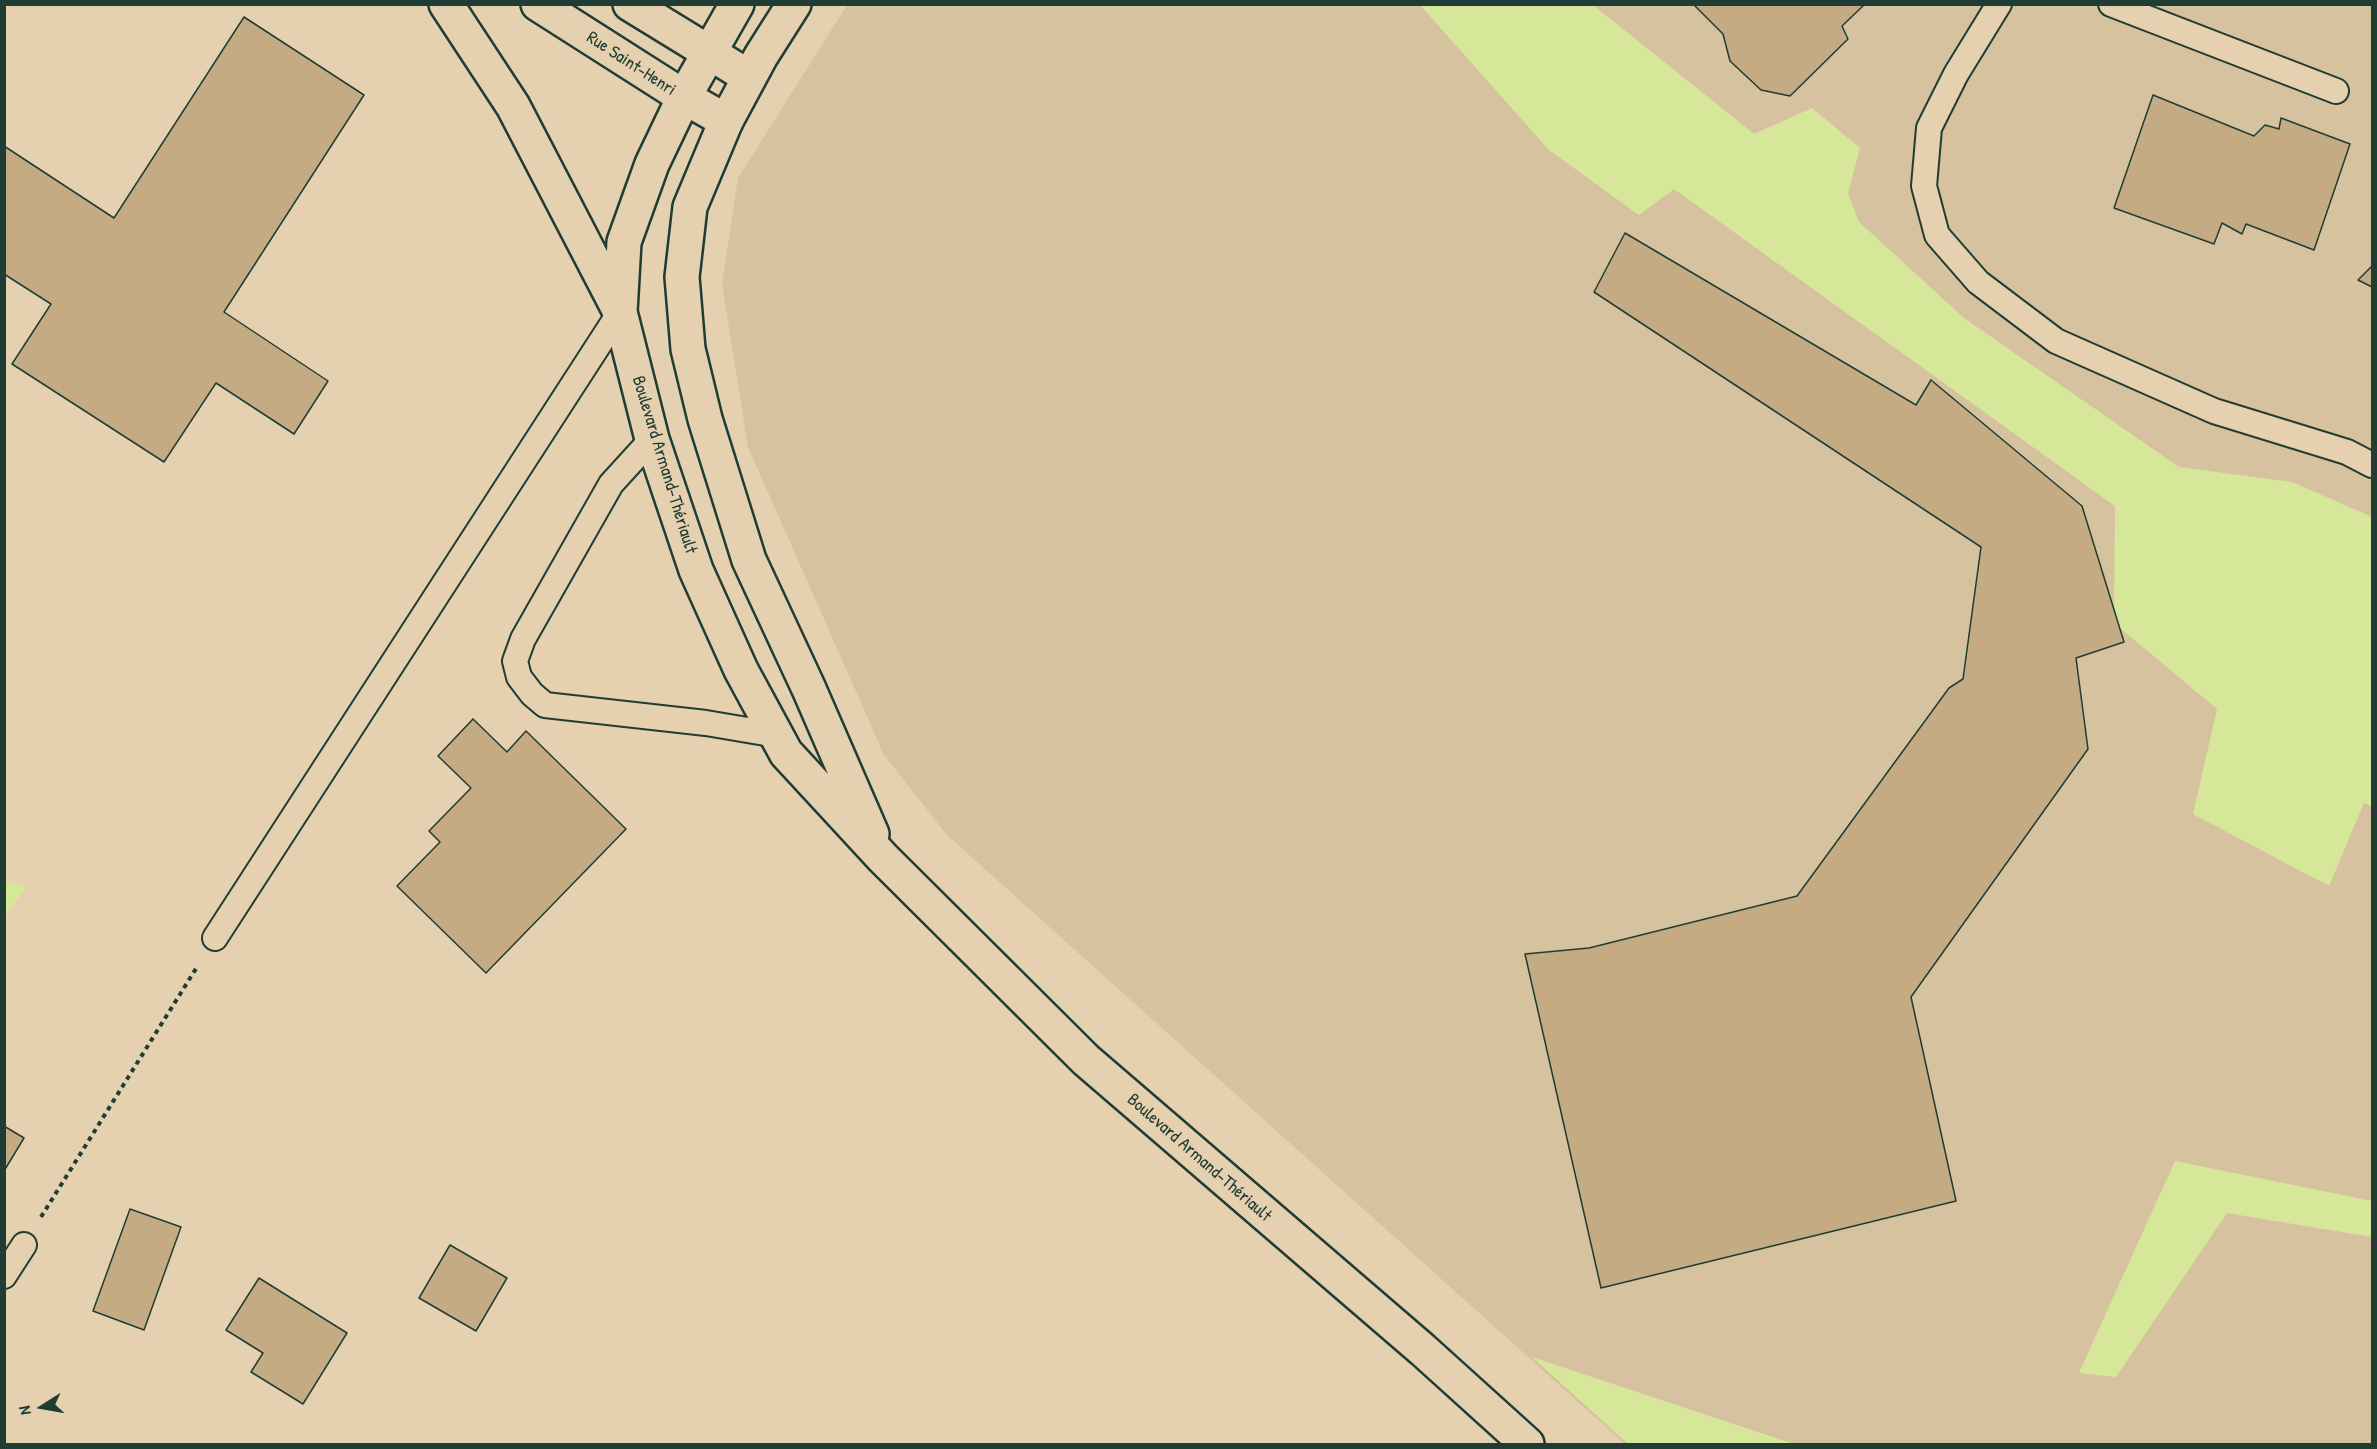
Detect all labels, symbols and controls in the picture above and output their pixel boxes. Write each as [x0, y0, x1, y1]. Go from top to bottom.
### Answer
street label: Rue Saint-Henri [582, 27, 680, 101]
street label: Boulevard Armand-Thériault [627, 374, 701, 556]
street label: Boulevard Armand-Thériault [1122, 1089, 1276, 1227]
north arrow [12, 1377, 72, 1437]
text: N [13, 1404, 36, 1417]

